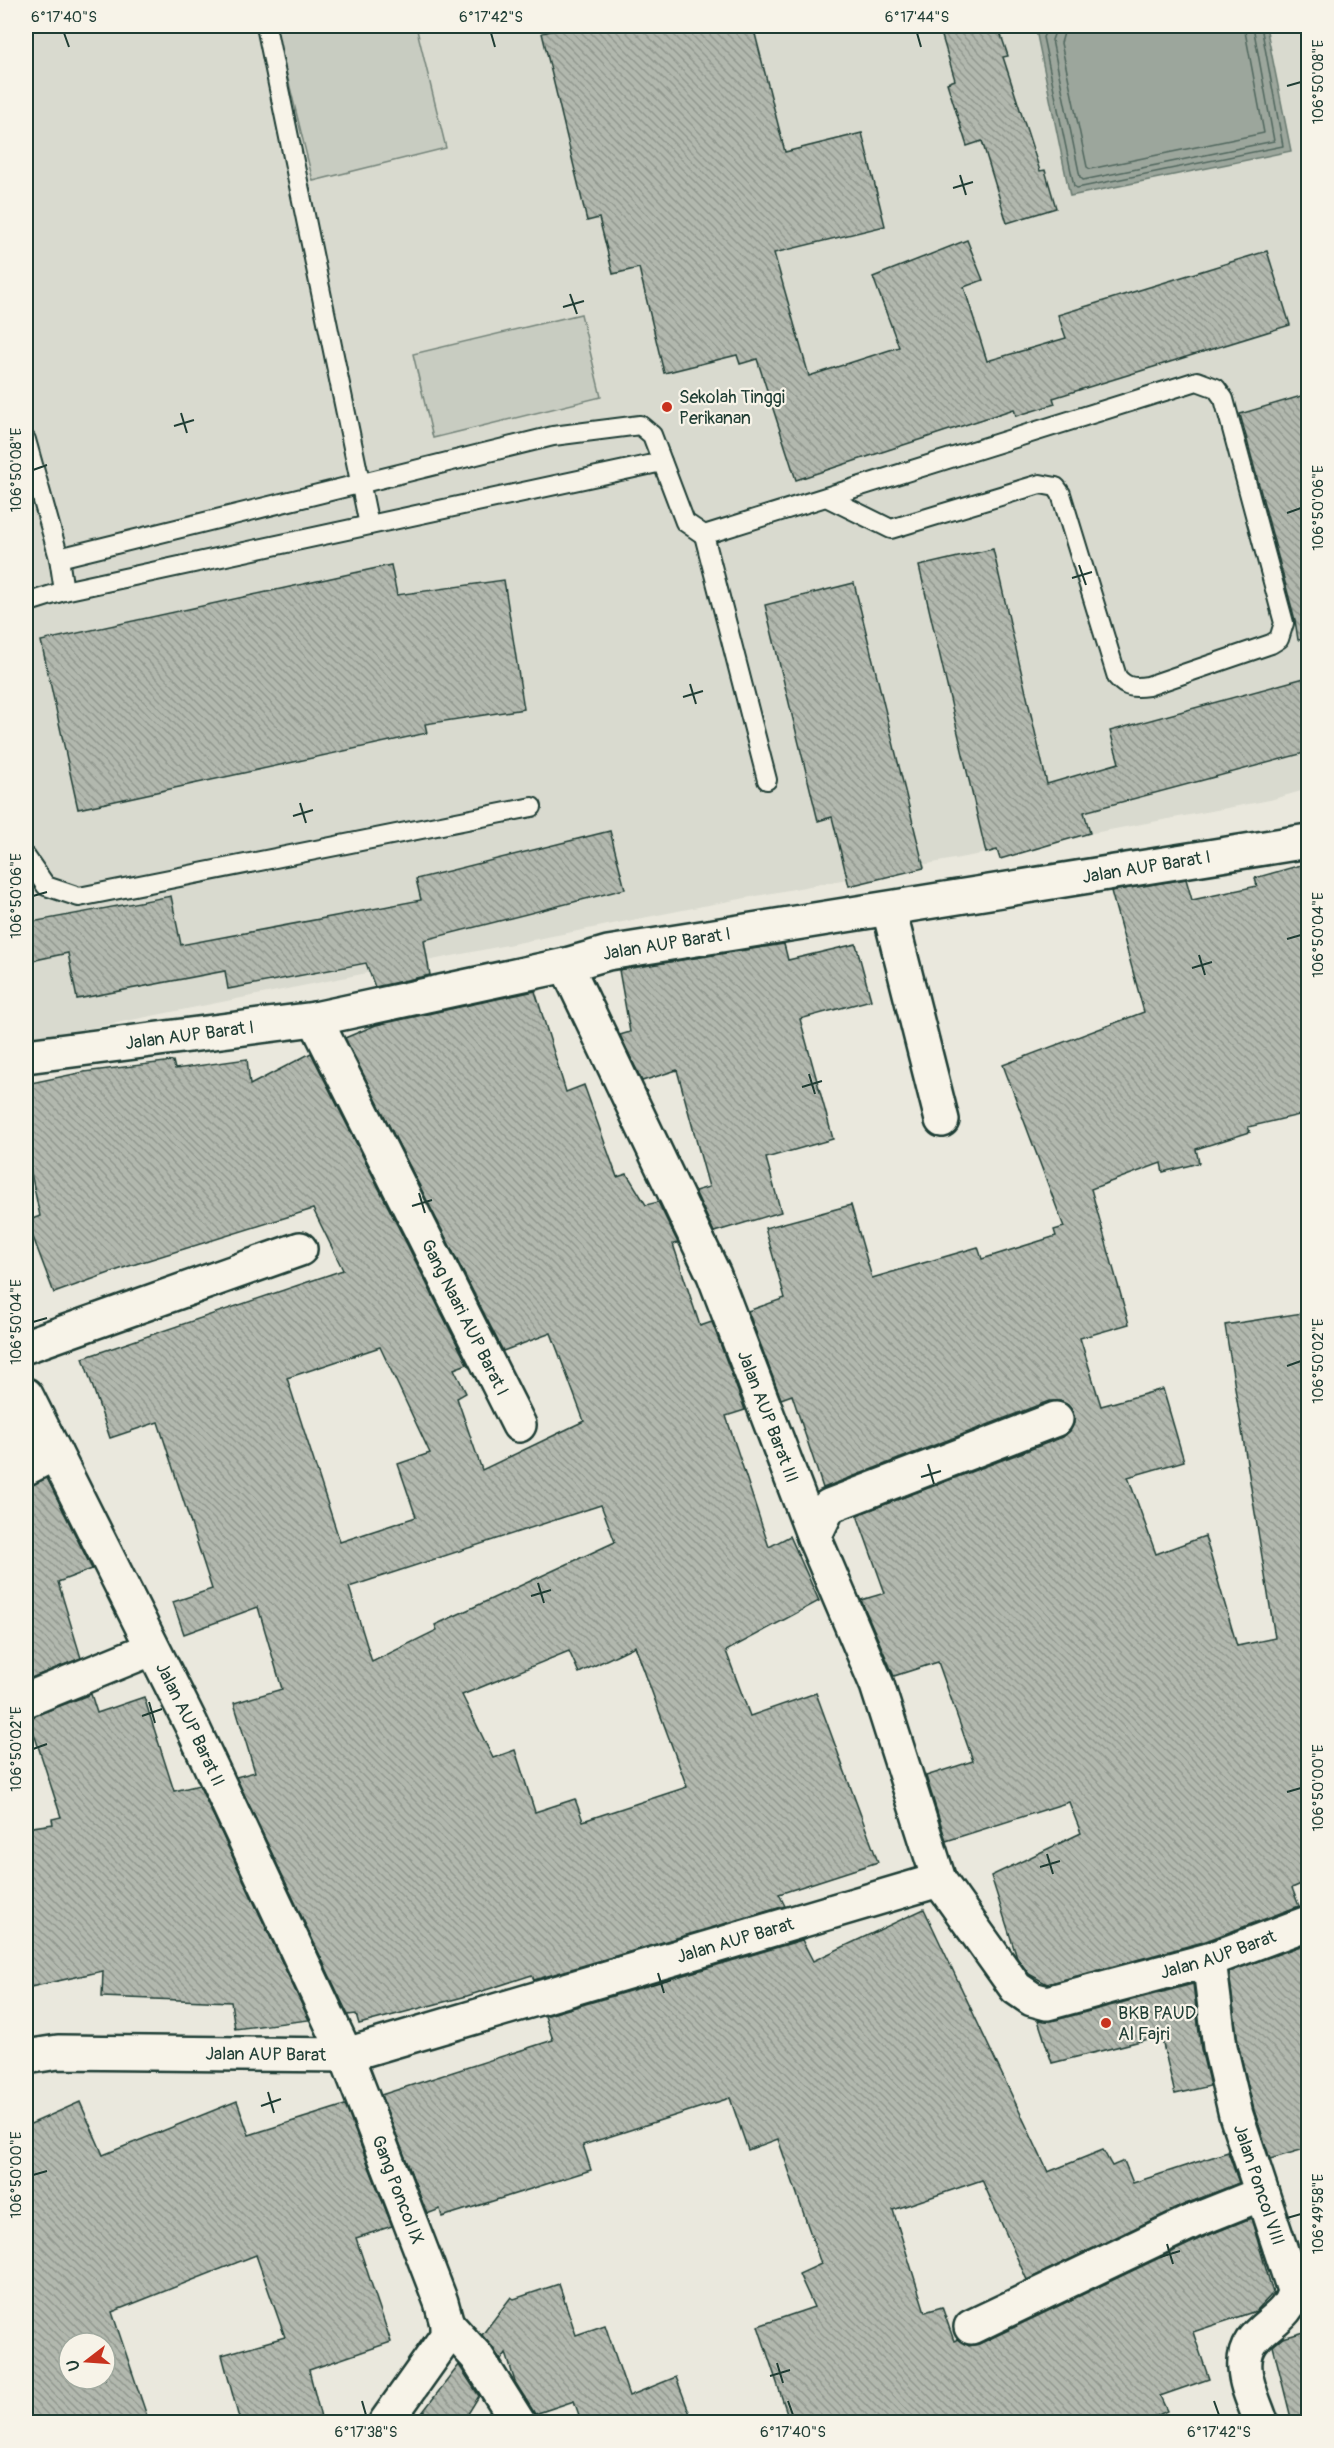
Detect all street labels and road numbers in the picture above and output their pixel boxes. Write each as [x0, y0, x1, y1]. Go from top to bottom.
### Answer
street label: Jalan AUP Barat I [1081, 846, 1212, 889]
street label: Jalan AUP Barat I [600, 923, 732, 966]
street label: Jalan AUP Barat I [124, 1016, 256, 1055]
street label: Gang Naari AUP Barat I [416, 1236, 513, 1400]
street label: Jalan AUP Barat III [732, 1347, 803, 1486]
street label: Jalan AUP Barat II [150, 1659, 230, 1790]
street label: Jalan AUP Barat [674, 1912, 797, 1969]
street label: Jalan AUP Barat [1158, 1925, 1280, 1985]
street label: Jalan AUP Barat [205, 2043, 327, 2067]
street label: Jalan Poncol VIII [1228, 2121, 1289, 2248]
street label: Gang Poncol IX [366, 2132, 429, 2248]

